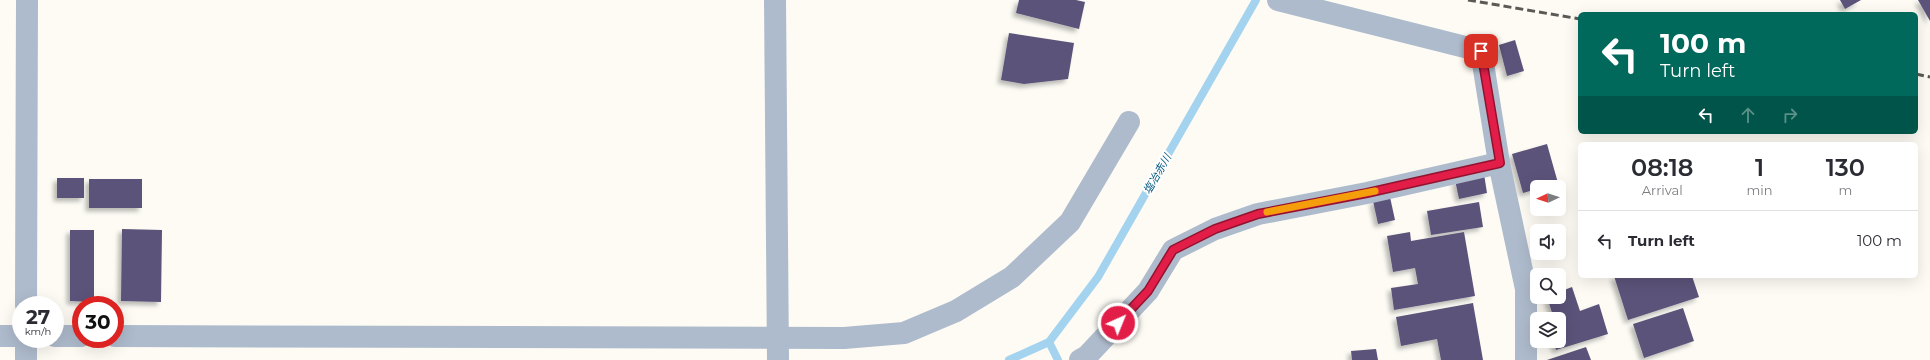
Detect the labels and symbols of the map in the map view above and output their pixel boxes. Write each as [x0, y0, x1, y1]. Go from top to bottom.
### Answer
pin [1464, 34, 1498, 68]
water label: 塩冶赤川 [1140, 151, 1175, 197]
north arrow [1530, 180, 1566, 216]
speed limit sign: 30 [72, 296, 124, 348]
position arrow [1097, 302, 1139, 344]

